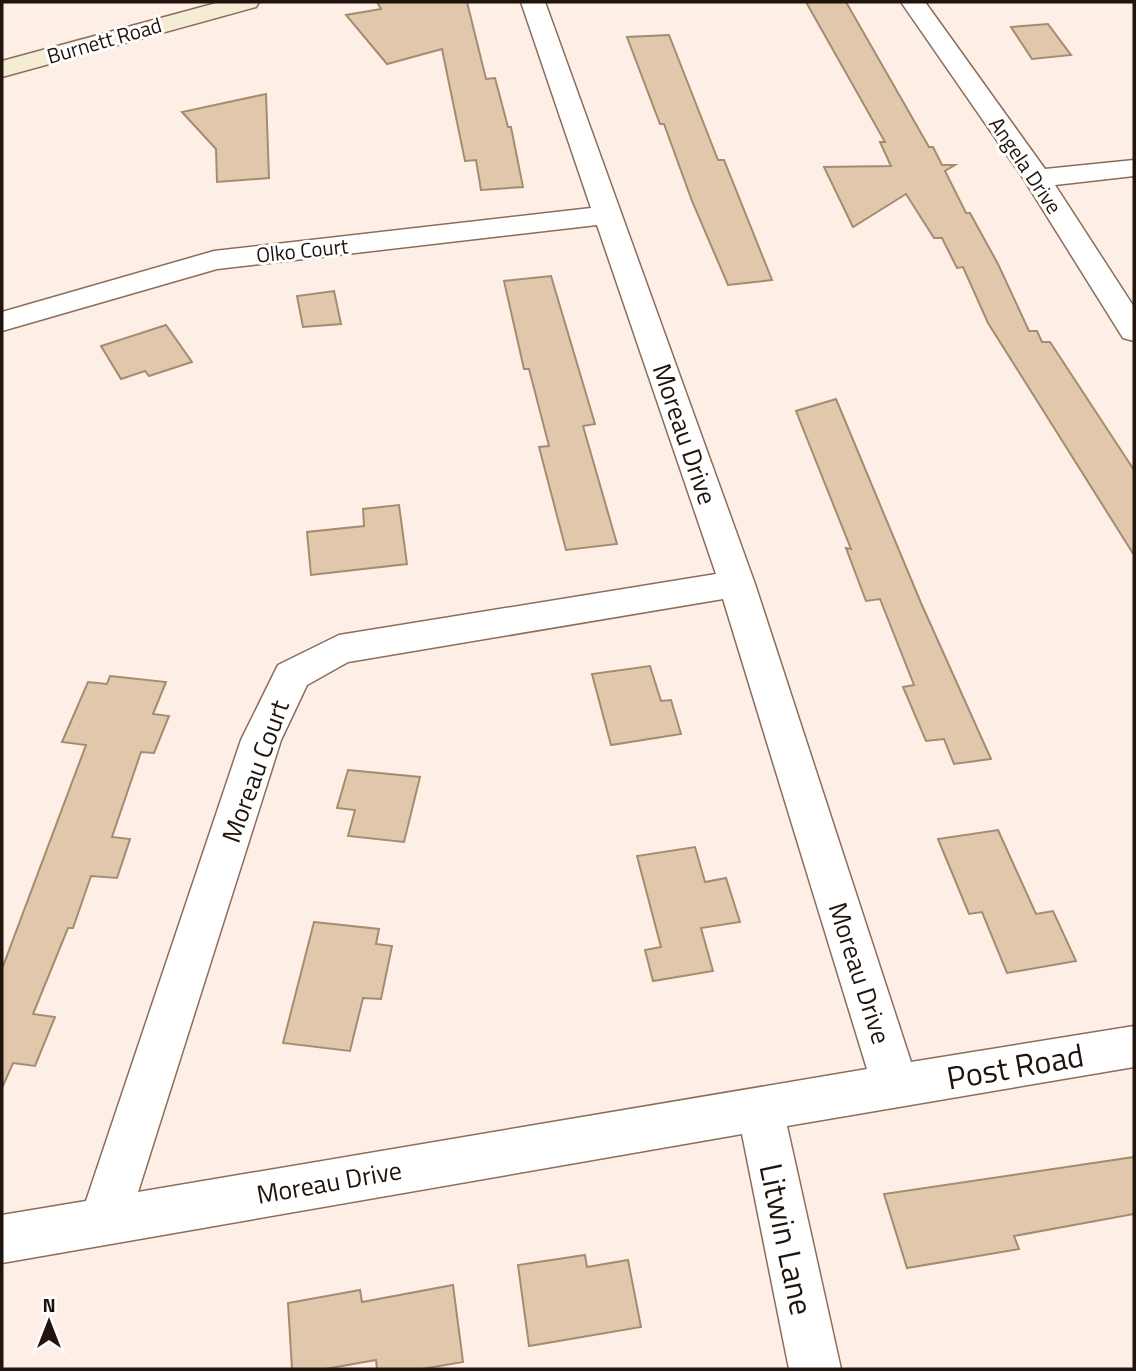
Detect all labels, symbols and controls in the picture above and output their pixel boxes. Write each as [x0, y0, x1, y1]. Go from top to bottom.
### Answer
street label: Burnett Road [43, 8, 165, 72]
street label: Angela Drive [982, 110, 1070, 220]
street label: Olko Court [254, 229, 350, 271]
street label: Moreau Drive [643, 358, 727, 510]
street label: Moreau Court [211, 694, 299, 848]
street label: Moreau Drive [819, 897, 901, 1049]
street label: Post Road [943, 1030, 1087, 1102]
street label: Moreau Drive [253, 1150, 405, 1214]
street label: Litwin Lane [748, 1159, 826, 1319]
north arrow [14, 1287, 84, 1357]
text: N [42, 1290, 56, 1319]

